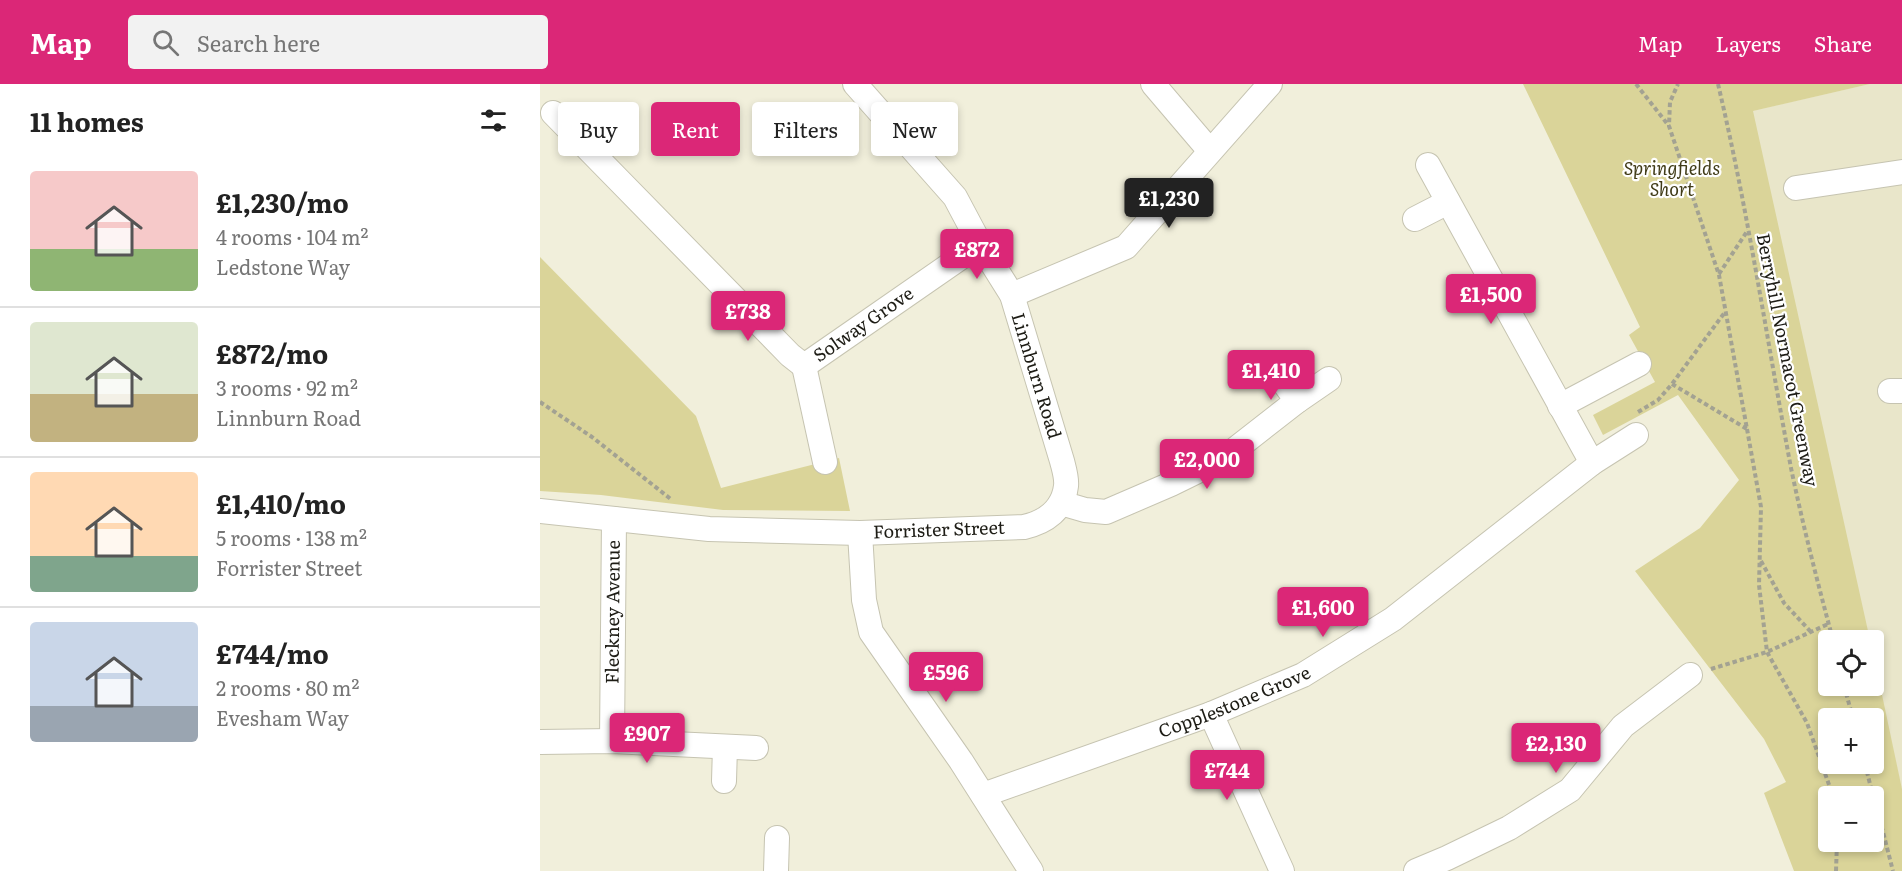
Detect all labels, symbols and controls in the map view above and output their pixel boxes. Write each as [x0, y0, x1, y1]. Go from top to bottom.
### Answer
search box [128, 15, 548, 69]
text: Map [30, 21, 92, 63]
icon: search [149, 26, 182, 59]
text: Search here [197, 26, 320, 59]
text: Map [1638, 27, 1683, 58]
text: Layers [1716, 27, 1781, 58]
text: Share [1814, 27, 1872, 58]
text: 11 homes [30, 101, 144, 140]
chip: Buy [558, 102, 639, 156]
chip: Rent [651, 102, 740, 156]
chip: Filters [752, 102, 859, 156]
chip: New [871, 102, 958, 156]
icon: filters [477, 104, 510, 137]
park label: Springfields Short [1624, 154, 1720, 202]
pin: £1,230 [1120, 178, 1218, 229]
text: £1,230/mo [216, 182, 349, 221]
text: £1,230 [1138, 182, 1200, 212]
icon: home [78, 195, 150, 267]
text: 4 rooms · 104 m² [216, 221, 368, 251]
pin: £872 [941, 229, 1013, 280]
street label: Berryhill Normacot Greenway [1751, 231, 1826, 489]
text: £872 [954, 233, 1000, 263]
text: Ledstone Way [216, 251, 350, 281]
pin: £1,500 [1442, 274, 1540, 325]
text: £1,500 [1460, 278, 1522, 308]
street label: Solway Grove [807, 279, 918, 368]
pin: £738 [712, 291, 784, 342]
text: £738 [725, 295, 771, 325]
street label: Linnburn Road [1005, 309, 1069, 442]
text: £872/mo [216, 333, 328, 372]
icon: home [78, 346, 150, 418]
pin: £1,410 [1222, 350, 1320, 401]
text: £1,410 [1242, 354, 1300, 384]
text: 3 rooms · 92 m² [216, 372, 358, 402]
text: Linnburn Road [216, 402, 361, 432]
pin: £2,000 [1158, 439, 1256, 490]
text: £2,000 [1174, 443, 1240, 473]
text: £1,410/mo [216, 483, 346, 522]
icon: home [78, 496, 150, 568]
street label: Forrister Street [873, 513, 1006, 545]
text: 5 rooms · 138 m² [216, 522, 367, 552]
street label: Fleckney Avenue [598, 540, 626, 684]
text: Forrister Street [216, 552, 362, 582]
pin: £1,600 [1274, 587, 1372, 638]
text: £1,600 [1291, 591, 1355, 621]
map controls [1818, 630, 1884, 852]
button: locate [1818, 630, 1884, 696]
text: £744/mo [216, 633, 329, 672]
icon: home [78, 646, 150, 718]
pin: £596 [910, 652, 982, 703]
text: £596 [923, 656, 969, 686]
street label: Copplestone Grove [1154, 659, 1315, 744]
text: 2 rooms · 80 m² [216, 672, 359, 702]
text: Evesham Way [216, 702, 349, 732]
button: + [1818, 708, 1884, 774]
pin: £907 [611, 713, 683, 764]
text: £907 [624, 717, 670, 747]
pin: £2,130 [1507, 723, 1605, 774]
text: £2,130 [1525, 727, 1587, 757]
pin: £744 [1191, 750, 1263, 801]
text: £744 [1204, 754, 1250, 784]
button: − [1818, 786, 1884, 852]

